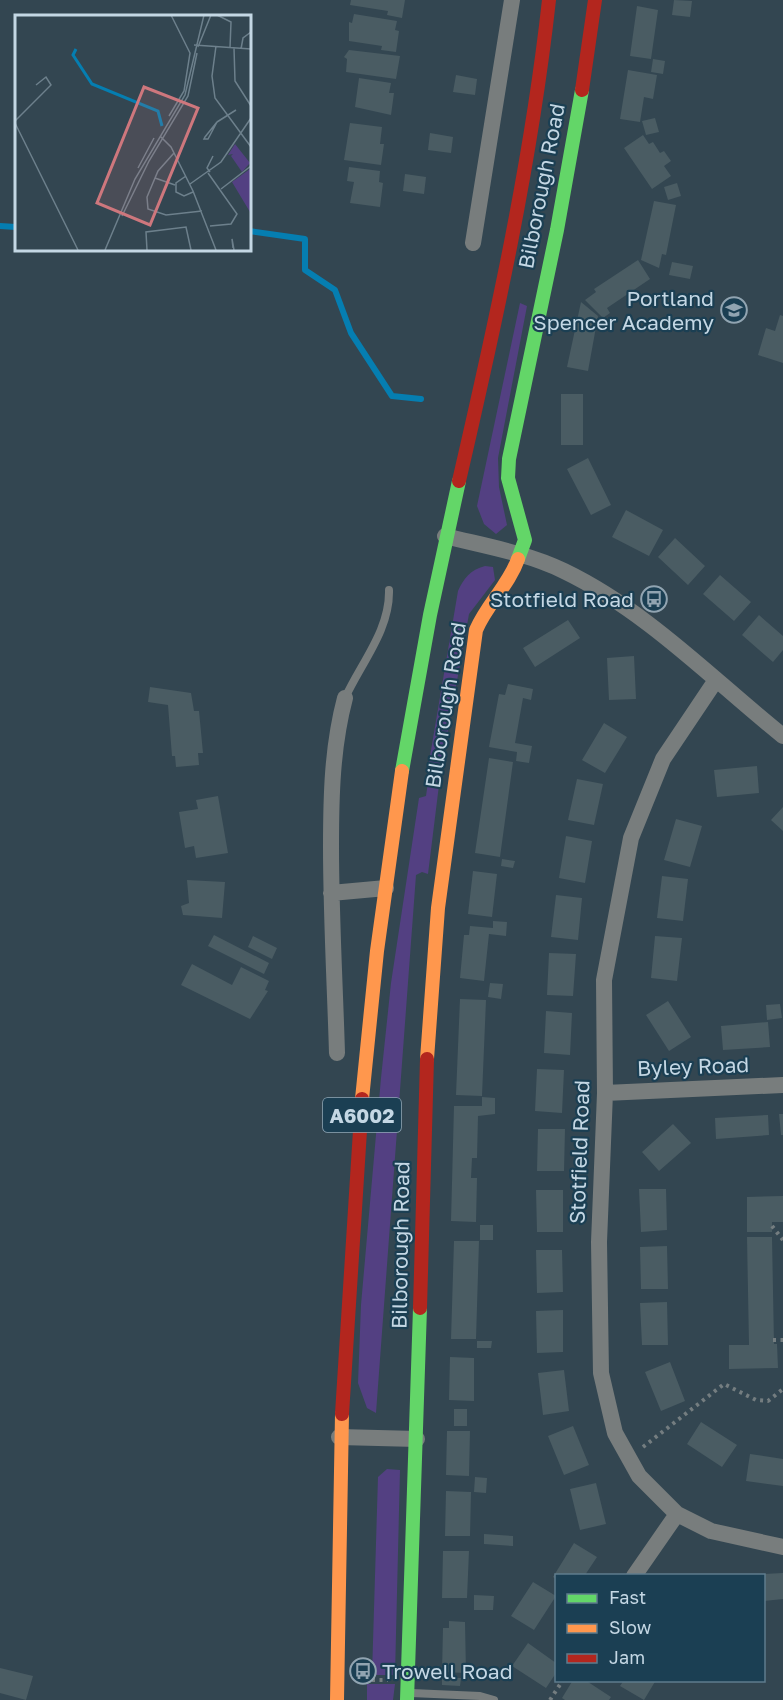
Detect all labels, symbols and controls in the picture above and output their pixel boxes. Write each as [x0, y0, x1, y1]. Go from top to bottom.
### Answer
inset map [15, 15, 250, 250]
street label: Bilborough Road [512, 101, 570, 271]
place label: Portland Spencer Academy [533, 285, 714, 335]
school or university icon: Portland Spencer Academy [719, 295, 749, 325]
bus stop icon: Stotfield Road [639, 584, 669, 614]
place label: Stotfield Road [490, 586, 634, 612]
street label: Bilborough Road [419, 620, 471, 790]
street label: Byley Road [636, 1051, 750, 1081]
street label: Stotfield Road [563, 1080, 595, 1224]
road number: A6002 [323, 1098, 401, 1132]
street label: Bilborough Road [386, 1161, 414, 1329]
legend [555, 1574, 765, 1682]
text: Fast [609, 1586, 646, 1608]
text: Slow [609, 1616, 652, 1638]
text: Jam [609, 1646, 645, 1668]
bus stop icon: Trowell Road [348, 1656, 378, 1686]
place label: Trowell Road [382, 1658, 513, 1684]

